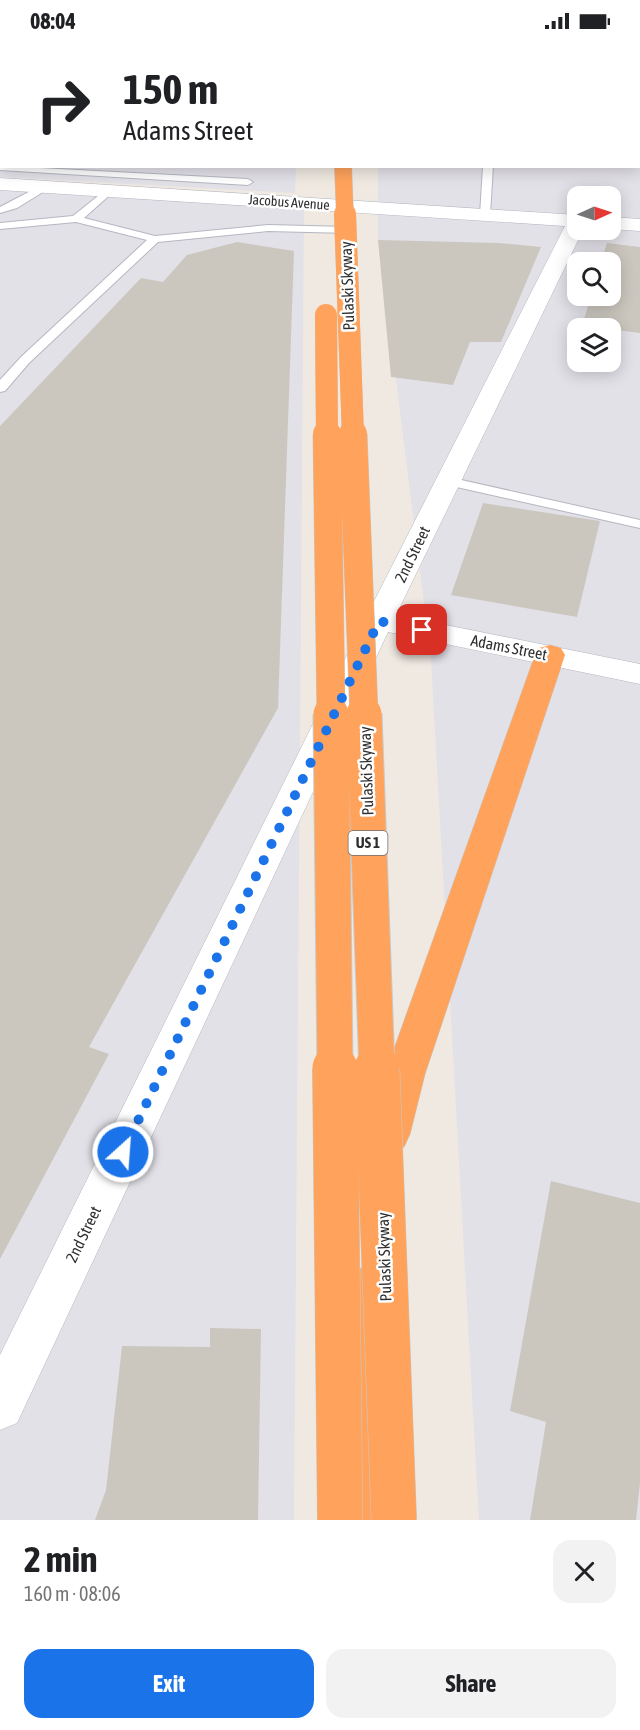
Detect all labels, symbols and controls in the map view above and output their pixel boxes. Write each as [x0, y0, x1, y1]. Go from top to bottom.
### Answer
text: 08:04 [30, 8, 76, 34]
text: 150 m [123, 65, 218, 113]
icon: right [24, 66, 102, 144]
text: Adams Street [123, 115, 254, 146]
north arrow [567, 186, 621, 240]
map controls [567, 186, 621, 372]
street label: Jacobus Avenue [248, 191, 330, 213]
street label: Pulaski Skyway [336, 241, 359, 331]
button: search [567, 252, 621, 306]
button: layers [567, 318, 621, 372]
street label: 2nd Street [391, 523, 433, 585]
pin [396, 604, 447, 655]
icon: arrive [405, 613, 438, 646]
street label: Adams Street [469, 631, 549, 663]
street label: Pulaski Skyway [355, 726, 378, 816]
road number: US 1 [348, 831, 388, 855]
position arrow [91, 1120, 155, 1184]
street label: 2nd Street [62, 1203, 104, 1265]
street label: Pulaski Skyway [373, 1212, 396, 1302]
text: 2 min [24, 1538, 98, 1580]
button: close [553, 1540, 616, 1603]
text: 160 m · 08:06 [24, 1582, 121, 1605]
button: Exit [24, 1649, 314, 1718]
button: Share [326, 1649, 616, 1718]

